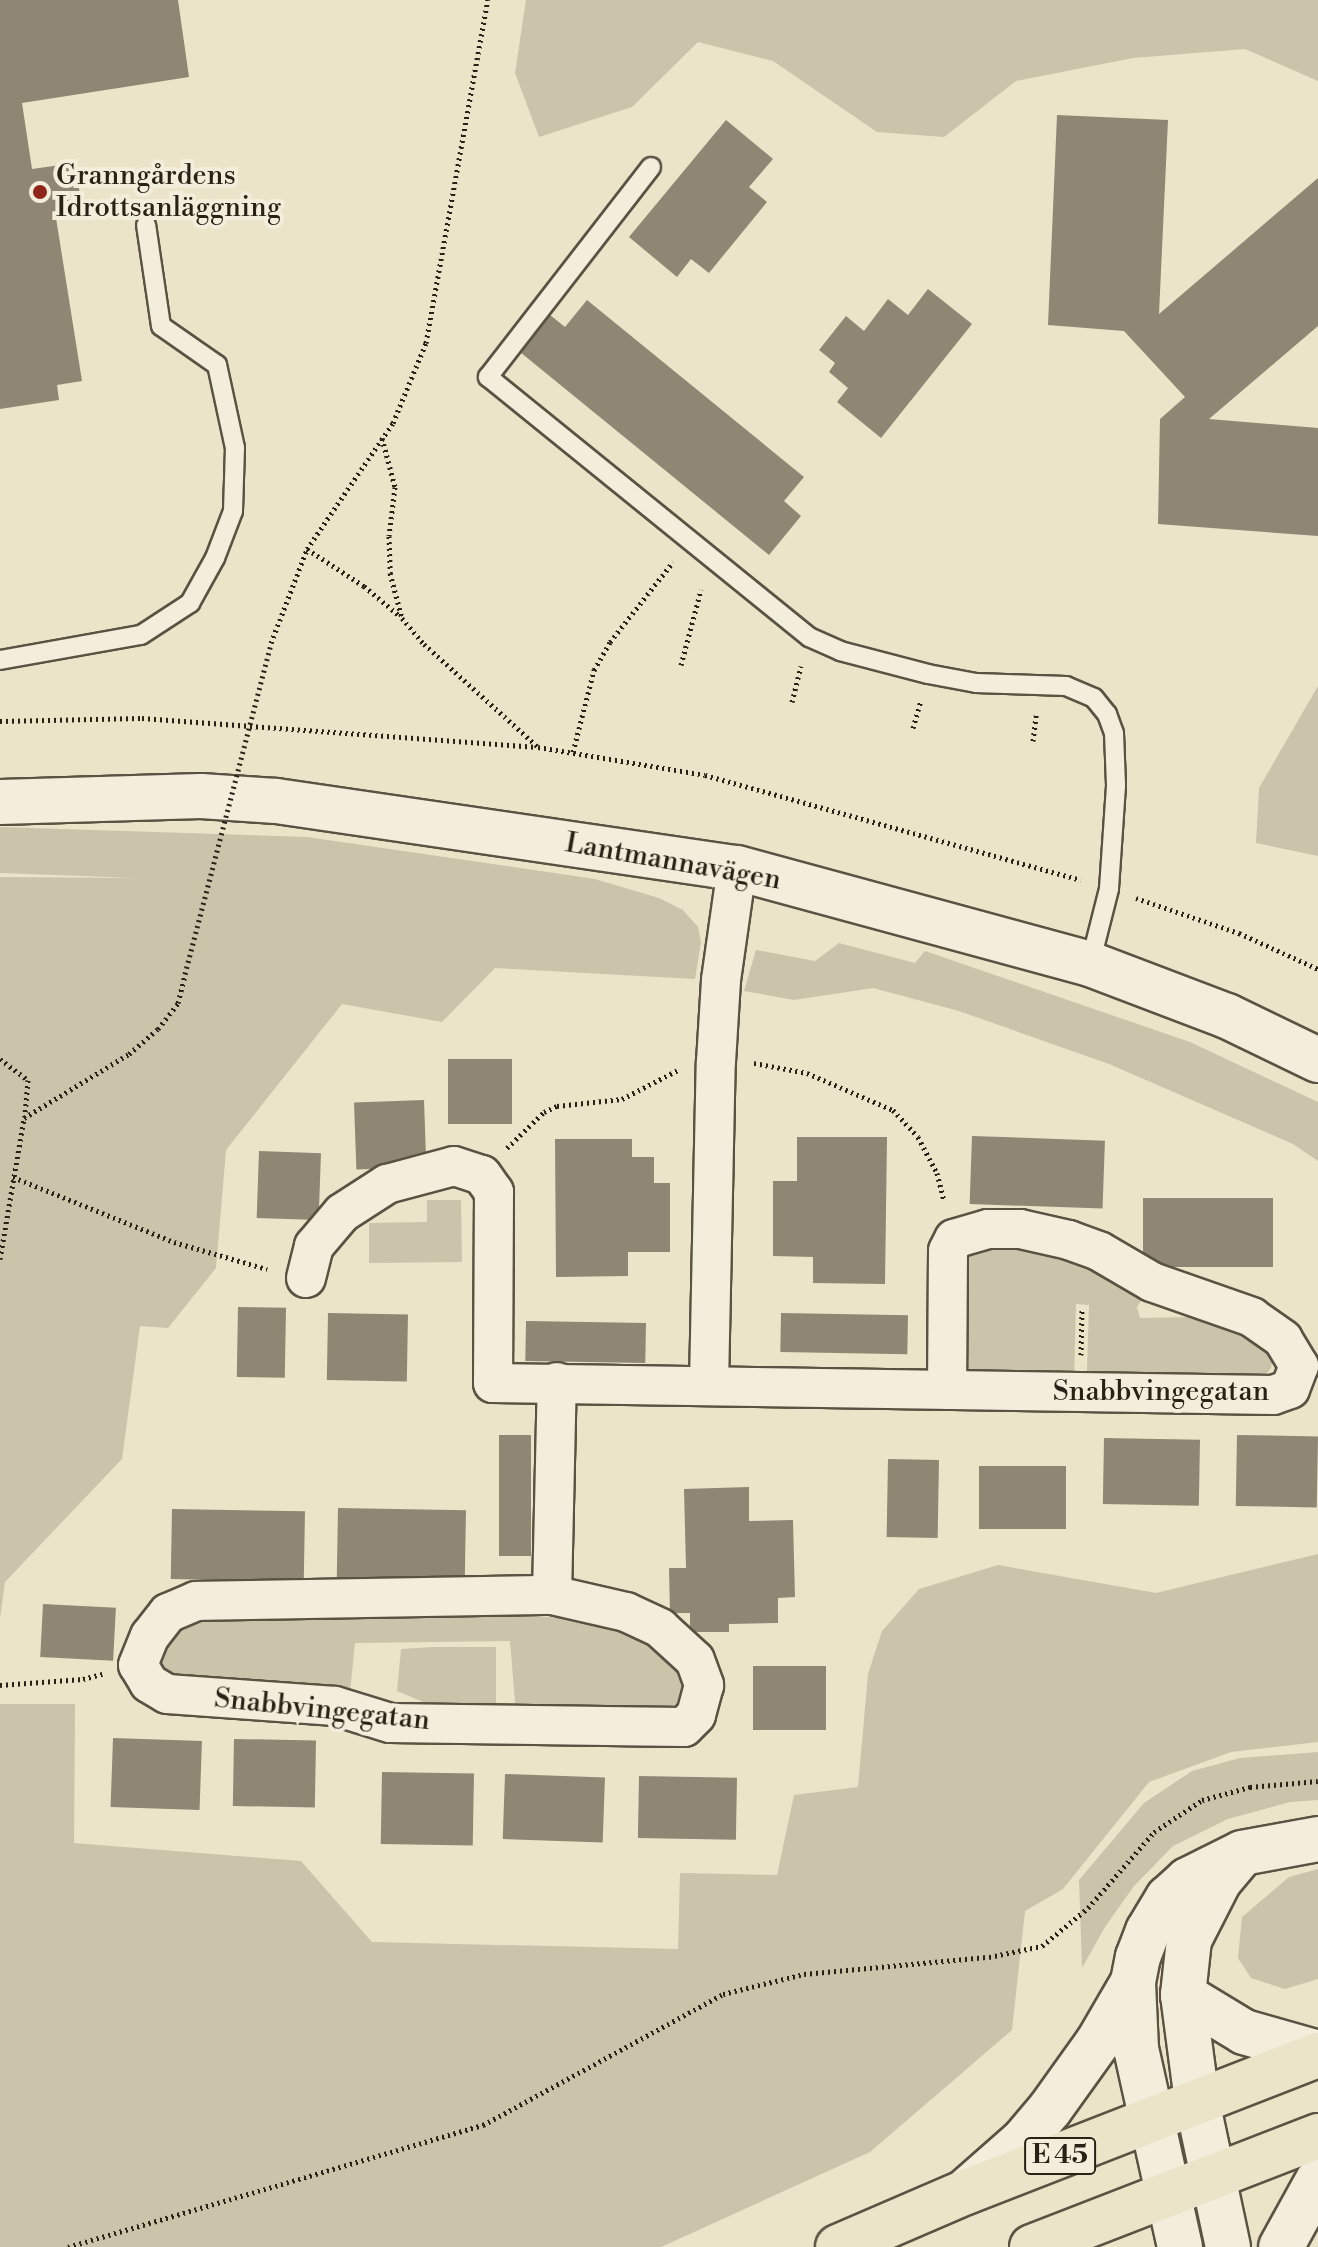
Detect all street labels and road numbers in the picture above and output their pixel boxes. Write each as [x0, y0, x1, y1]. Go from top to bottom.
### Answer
street label: Lantmannavägen [563, 827, 783, 897]
street label: Snabbvingegatan [1053, 1375, 1269, 1409]
street label: Snabbvingegatan [213, 1682, 431, 1738]
road number: E 45 [1024, 2134, 1096, 2178]

